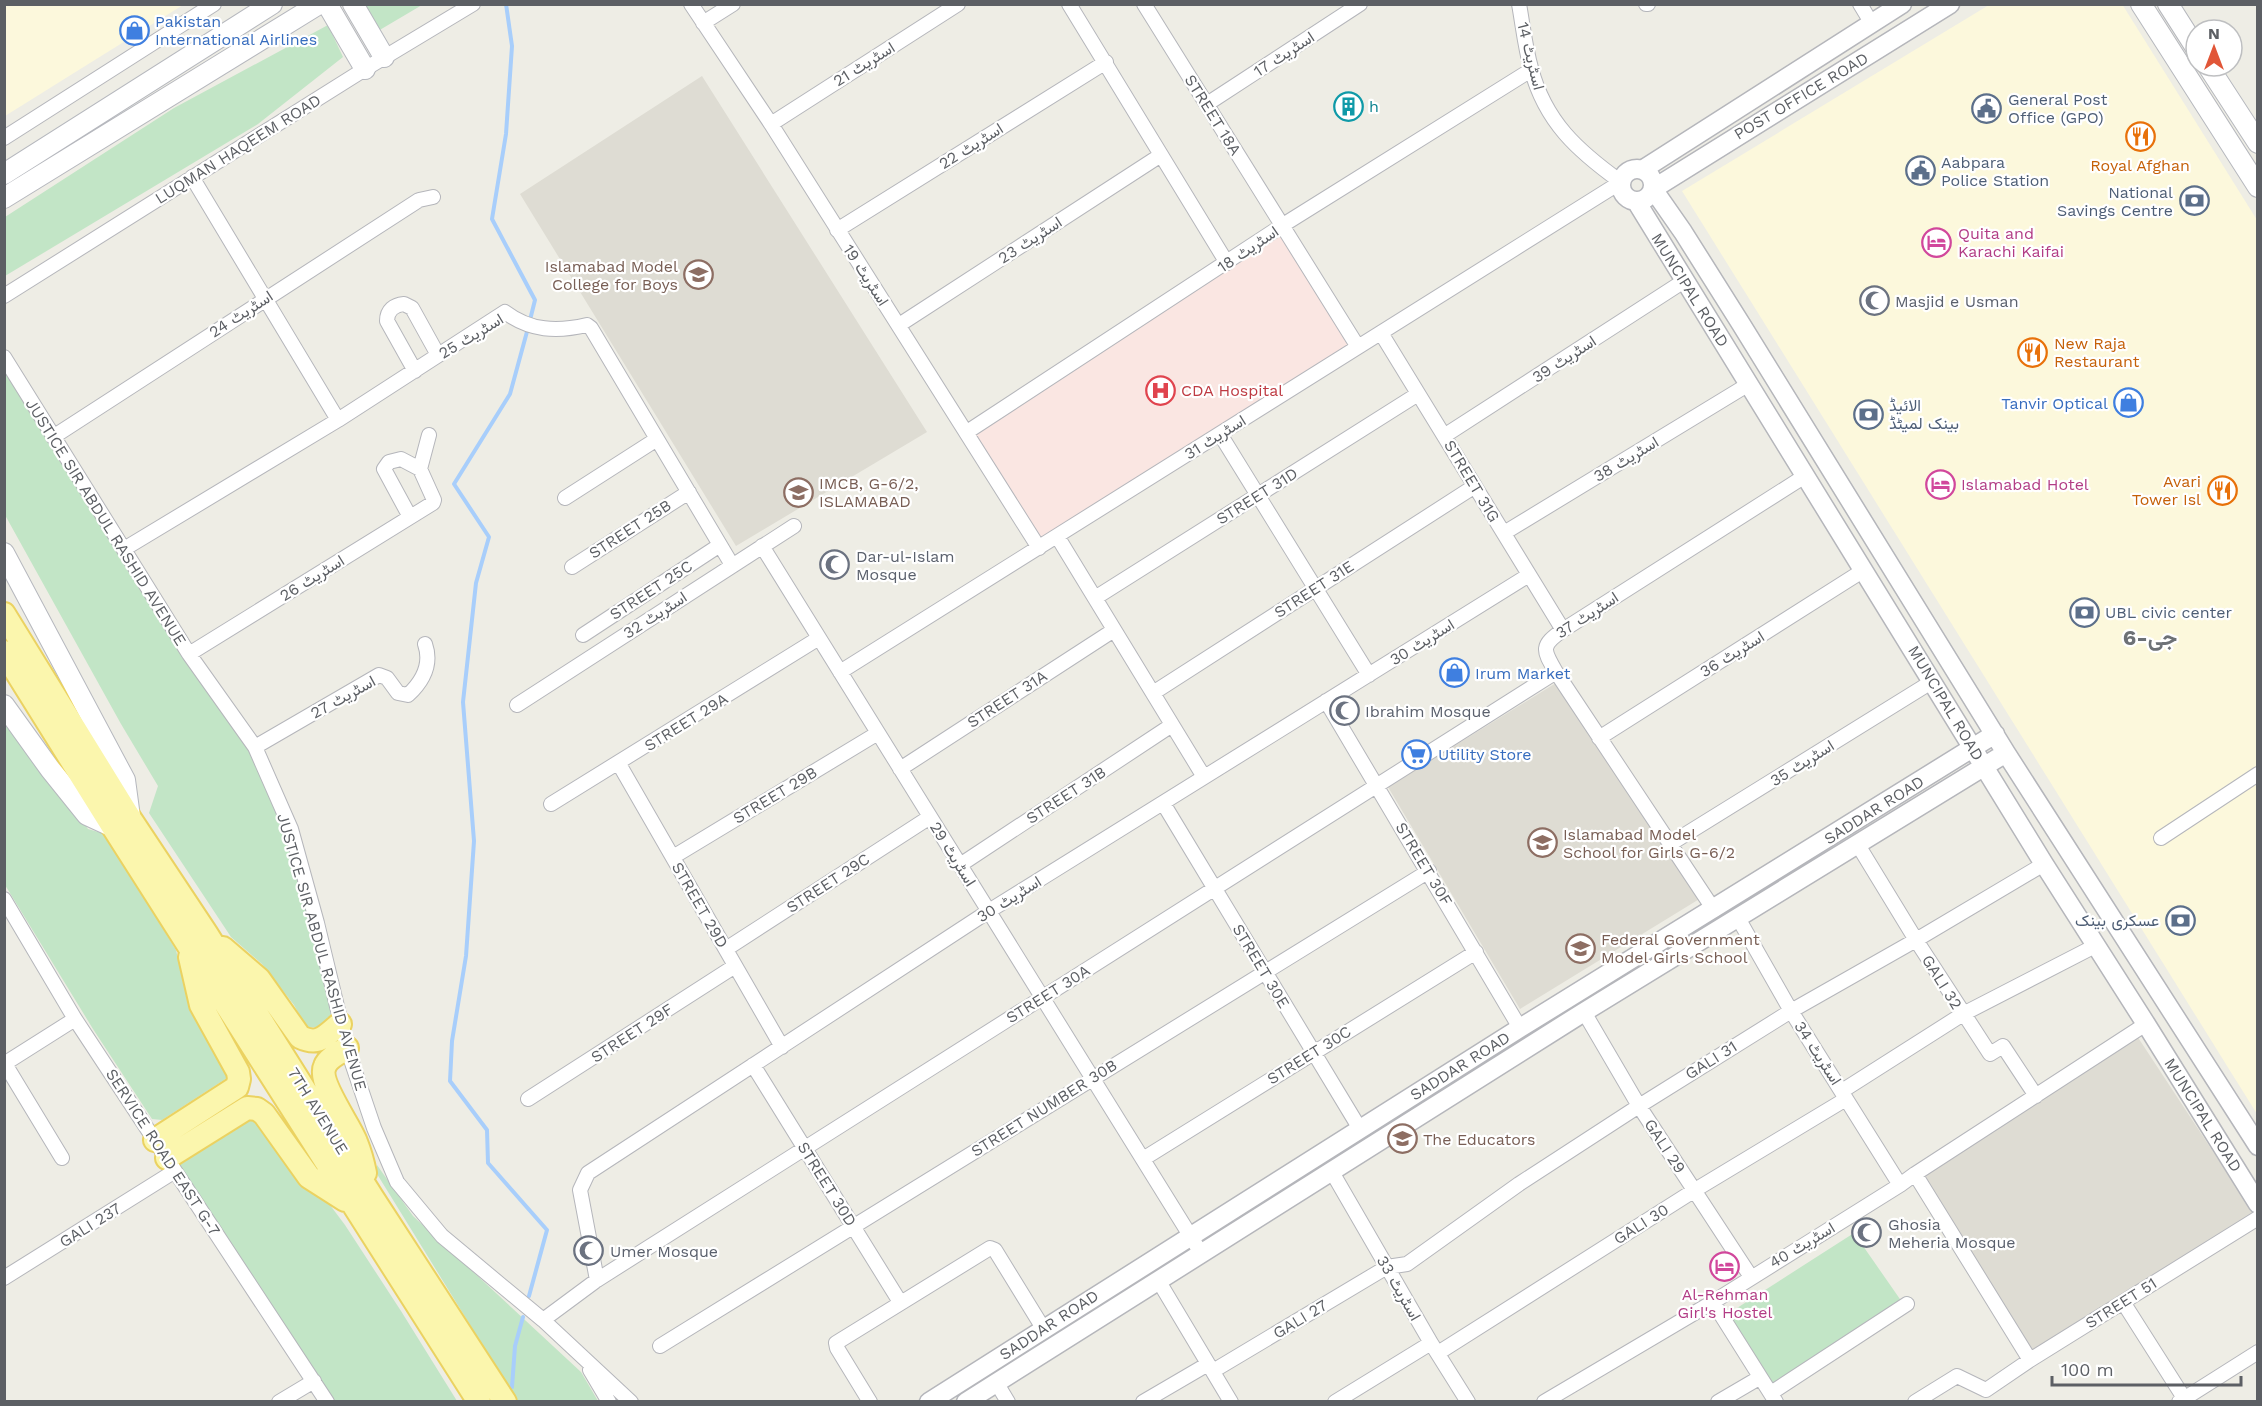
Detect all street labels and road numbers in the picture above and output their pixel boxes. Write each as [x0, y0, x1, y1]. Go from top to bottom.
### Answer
street label: اسٹریٹ 14 [1512, 20, 1549, 92]
street label: اسٹریٹ 17 [1250, 27, 1318, 81]
street label: اسٹریٹ 21 [830, 38, 899, 91]
street label: POST OFFICE ROAD [1730, 48, 1872, 144]
street label: STREET 18A [1181, 71, 1246, 159]
street label: LUQMAN HAQEEM ROAD [152, 90, 324, 208]
street label: اسٹریٹ 22 [935, 119, 1007, 174]
street label: اسٹریٹ 23 [995, 212, 1066, 268]
street label: اسٹریٹ 18 [1214, 222, 1283, 277]
street label: MUNCIPAL ROAD [1647, 229, 1733, 351]
street label: اسٹریٹ 19 [838, 241, 893, 310]
street label: اسٹریٹ 24 [206, 286, 277, 342]
street label: اسٹریٹ 25 [435, 309, 507, 364]
street label: اسٹریٹ 39 [1528, 331, 1600, 388]
street label: JUSTICE SIR ABDUL RASHID AVENUE [22, 395, 190, 649]
street label: اسٹریٹ 31 [1181, 411, 1250, 464]
street label: اسٹریٹ 38 [1590, 432, 1662, 487]
street label: STREET 31G [1440, 437, 1504, 525]
street label: STREET 31D [1213, 463, 1301, 529]
street label: STREET 25B [585, 495, 675, 563]
street label: اسٹریٹ 26 [276, 551, 348, 606]
street label: STREET 25C [606, 556, 696, 624]
street label: STREET 31E [1271, 556, 1357, 622]
street label: اسٹریٹ 32 [620, 587, 691, 643]
street label: اسٹریٹ 37 [1552, 588, 1622, 643]
street label: اسٹریٹ 30 [1386, 615, 1458, 670]
street label: اسٹریٹ 36 [1696, 627, 1768, 682]
street label: MUNCIPAL ROAD [1904, 642, 1988, 764]
street label: STREET 31A [964, 666, 1051, 732]
street label: اسٹریٹ 27 [307, 671, 379, 723]
street label: STREET 29A [641, 689, 732, 755]
street label: اسٹریٹ 35 [1766, 736, 1838, 791]
street label: STREET 29B [729, 762, 821, 828]
street label: STREET 31B [1023, 762, 1109, 828]
street label: SADDAR ROAD [1820, 772, 1928, 848]
street label: JUSTICE SIR ABDUL RASHID AVENUE [273, 811, 371, 1093]
street label: اسٹریٹ 29 [925, 818, 980, 890]
street label: STREET 30F [1392, 819, 1457, 909]
street label: STREET 29C [783, 849, 873, 917]
street label: STREET 29D [668, 859, 732, 951]
street label: اسٹریٹ 30 [973, 872, 1045, 927]
street label: STREET 30E [1228, 921, 1294, 1011]
street label: GALI 32 [1918, 951, 1966, 1013]
street label: STREET 30A [1003, 961, 1094, 1027]
street label: STREET 29F [587, 999, 677, 1067]
street label: اسٹریٹ 34 [1789, 1017, 1846, 1089]
street label: STREET 30C [1263, 1022, 1355, 1088]
street label: SADDAR ROAD [1406, 1028, 1514, 1104]
street label: GALI 31 [1682, 1037, 1740, 1083]
street label: MUNCIPAL ROAD [2160, 1054, 2246, 1176]
street label: STREET NUMBER 30B [968, 1055, 1120, 1161]
street label: 7TH AVENUE [284, 1064, 352, 1158]
street label: SERVICE ROAD EAST G-7 [102, 1065, 224, 1239]
street label: GALI 29 [1640, 1115, 1690, 1177]
street label: STREET 30D [794, 1138, 860, 1230]
street label: GALI 237 [56, 1199, 124, 1251]
street label: GALI 30 [1610, 1200, 1672, 1248]
street label: اسٹریٹ 40 [1766, 1218, 1839, 1273]
street label: اسٹریٹ 33 [1372, 1252, 1425, 1324]
street label: STREET 51 [2082, 1274, 2160, 1332]
street label: SADDAR ROAD [996, 1286, 1102, 1364]
street label: GALI 27 [1269, 1295, 1331, 1343]

